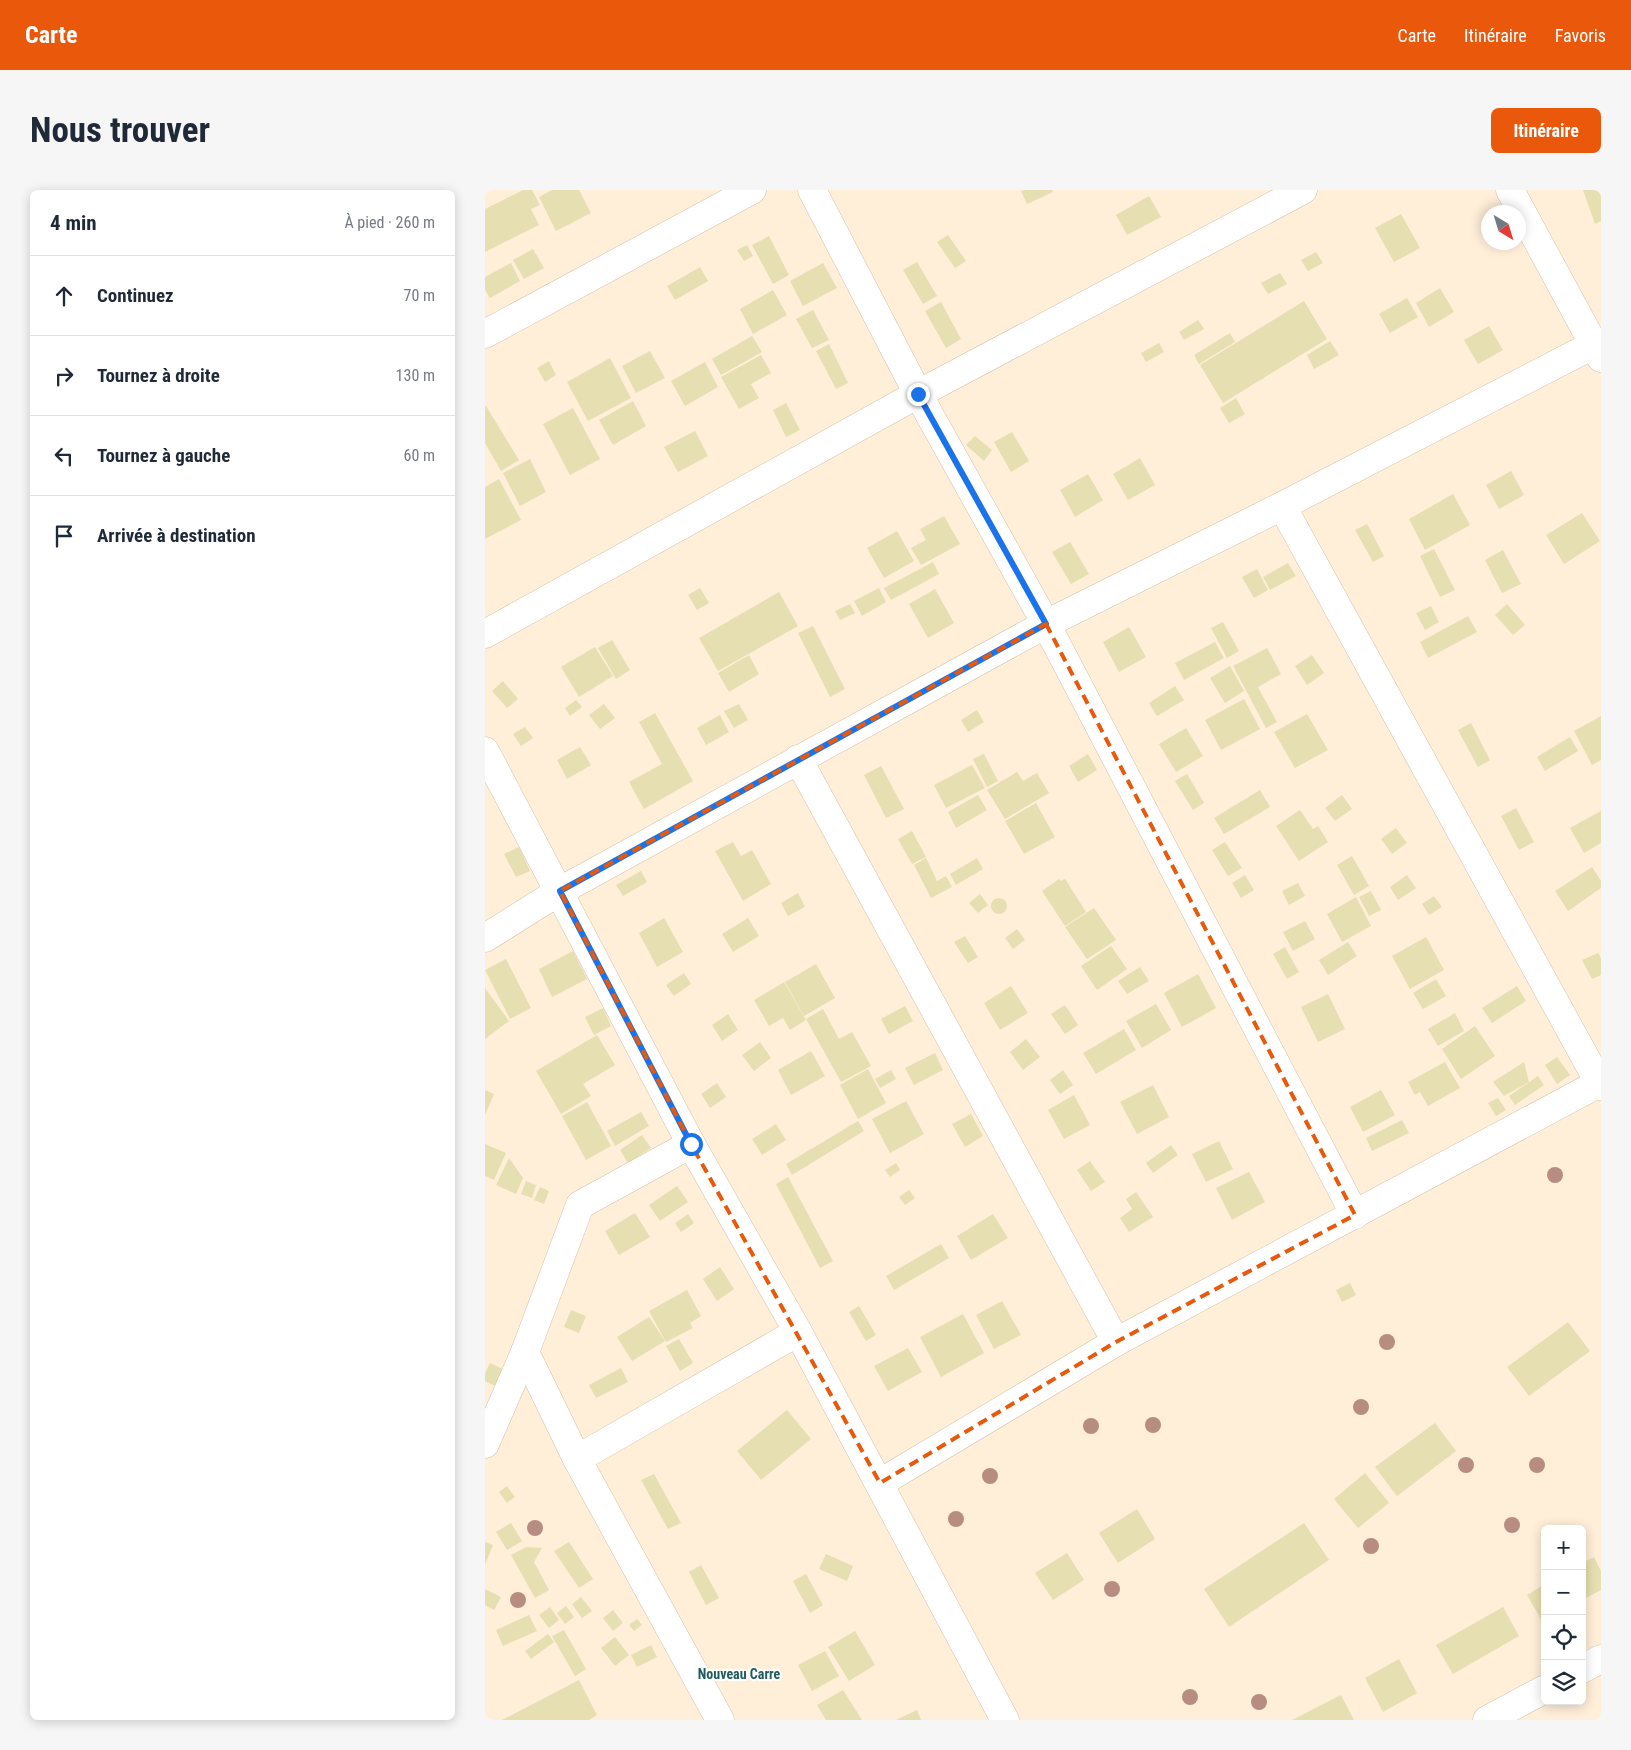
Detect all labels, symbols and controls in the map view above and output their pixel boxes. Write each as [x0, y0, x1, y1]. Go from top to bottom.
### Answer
text: Carte [25, 21, 77, 49]
text: Carte [1397, 25, 1436, 46]
text: Itinéraire [1464, 25, 1527, 46]
text: Favoris [1555, 25, 1606, 46]
button: Itinéraire [1491, 108, 1601, 153]
text: Nous trouver [30, 110, 210, 151]
north arrow [1481, 205, 1526, 250]
text: 4 min [50, 211, 97, 235]
text: À pied · 260 m [344, 213, 435, 232]
icon: ahead [50, 282, 78, 310]
text: Continuez [97, 284, 174, 307]
text: 70 m [403, 286, 435, 305]
icon: right [50, 362, 78, 390]
text: Tournez à droite [97, 364, 220, 387]
text: 130 m [396, 366, 435, 385]
route end [907, 383, 930, 406]
icon: left [50, 442, 78, 470]
text: Tournez à gauche [97, 444, 230, 467]
text: 60 m [403, 446, 435, 465]
icon: arrive [50, 522, 78, 550]
text: Arrivée à destination [97, 524, 256, 547]
route start [680, 1133, 703, 1156]
map controls [1541, 1525, 1586, 1705]
button: + [1541, 1525, 1586, 1570]
button: − [1541, 1570, 1586, 1615]
button: locate [1541, 1615, 1586, 1660]
button: layers [1541, 1660, 1586, 1705]
district label: Nouveau Carre [698, 1666, 781, 1682]

